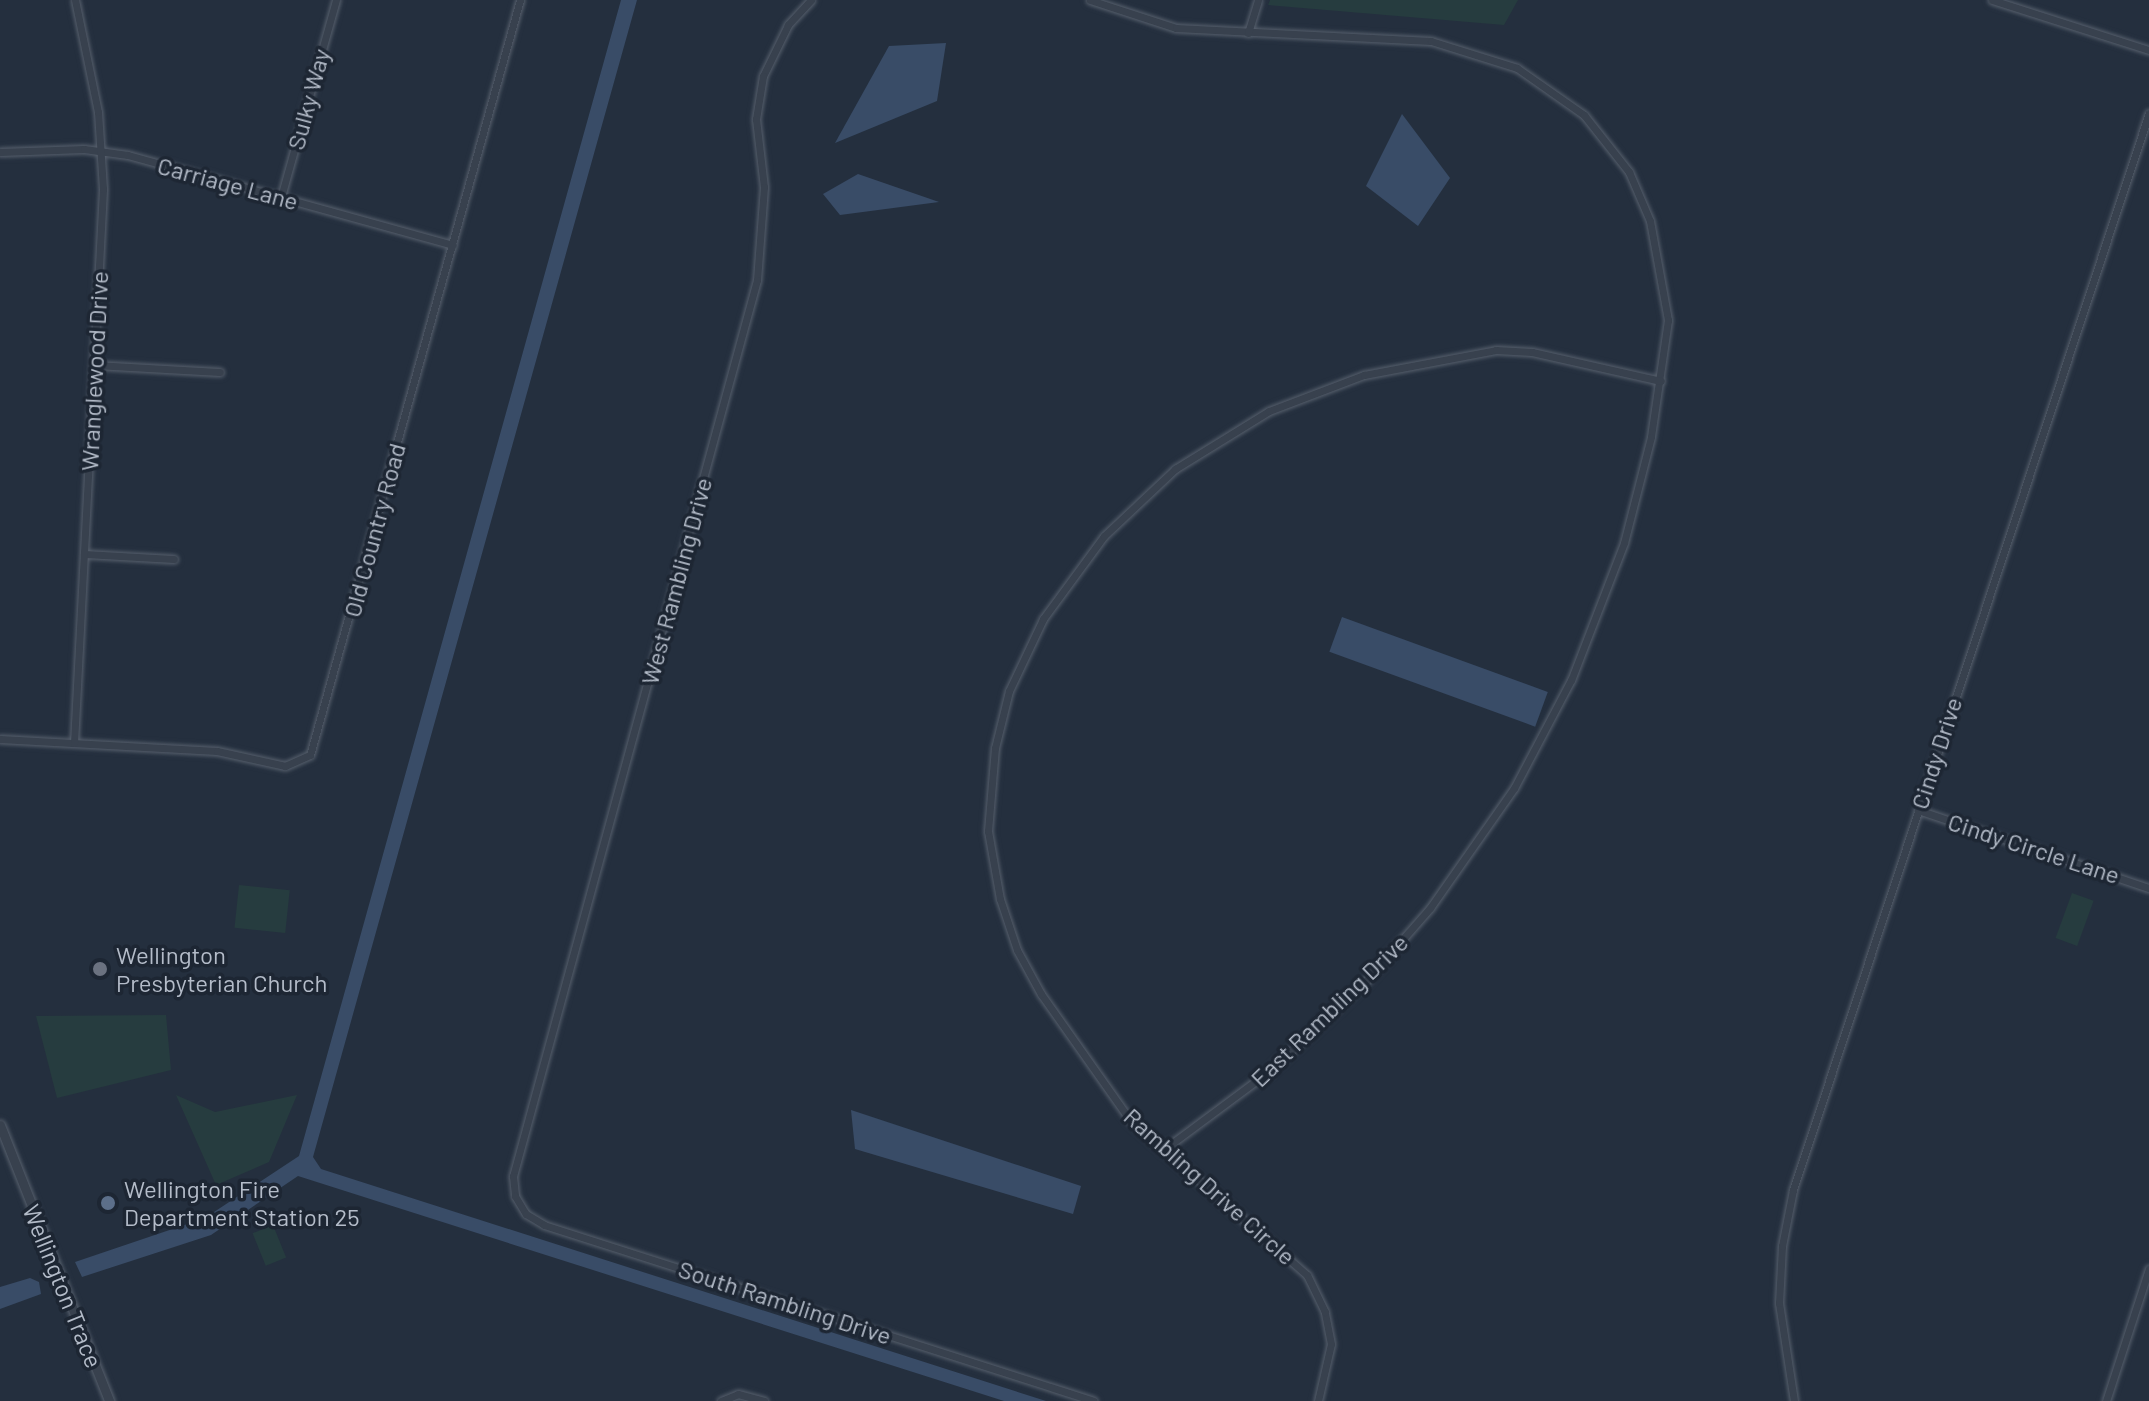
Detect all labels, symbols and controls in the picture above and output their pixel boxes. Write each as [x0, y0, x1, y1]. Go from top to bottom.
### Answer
street label: Sulky Way [281, 45, 335, 153]
street label: Carriage Lane [155, 150, 301, 216]
street label: Wranglewood Drive [74, 270, 114, 472]
street label: Old Country Road [337, 440, 411, 620]
street label: West Rambling Drive [635, 474, 717, 688]
street label: Cindy Drive [1904, 693, 1968, 813]
street label: Cindy Circle Lane [1945, 807, 2123, 889]
street label: East Rambling Drive [1244, 928, 1414, 1092]
place label: Wellington Presbyterian Church [116, 941, 327, 997]
marker: Wellington Presbyterian Church [91, 960, 109, 978]
street label: Rambling Drive Circle [1118, 1102, 1302, 1270]
place label: Wellington Fire Department Station 25 [124, 1175, 360, 1231]
marker: Wellington Fire Department Station 25 [99, 1194, 117, 1212]
street label: Wellington Trace [17, 1200, 109, 1372]
street label: South Rambling Drive [675, 1254, 895, 1350]

